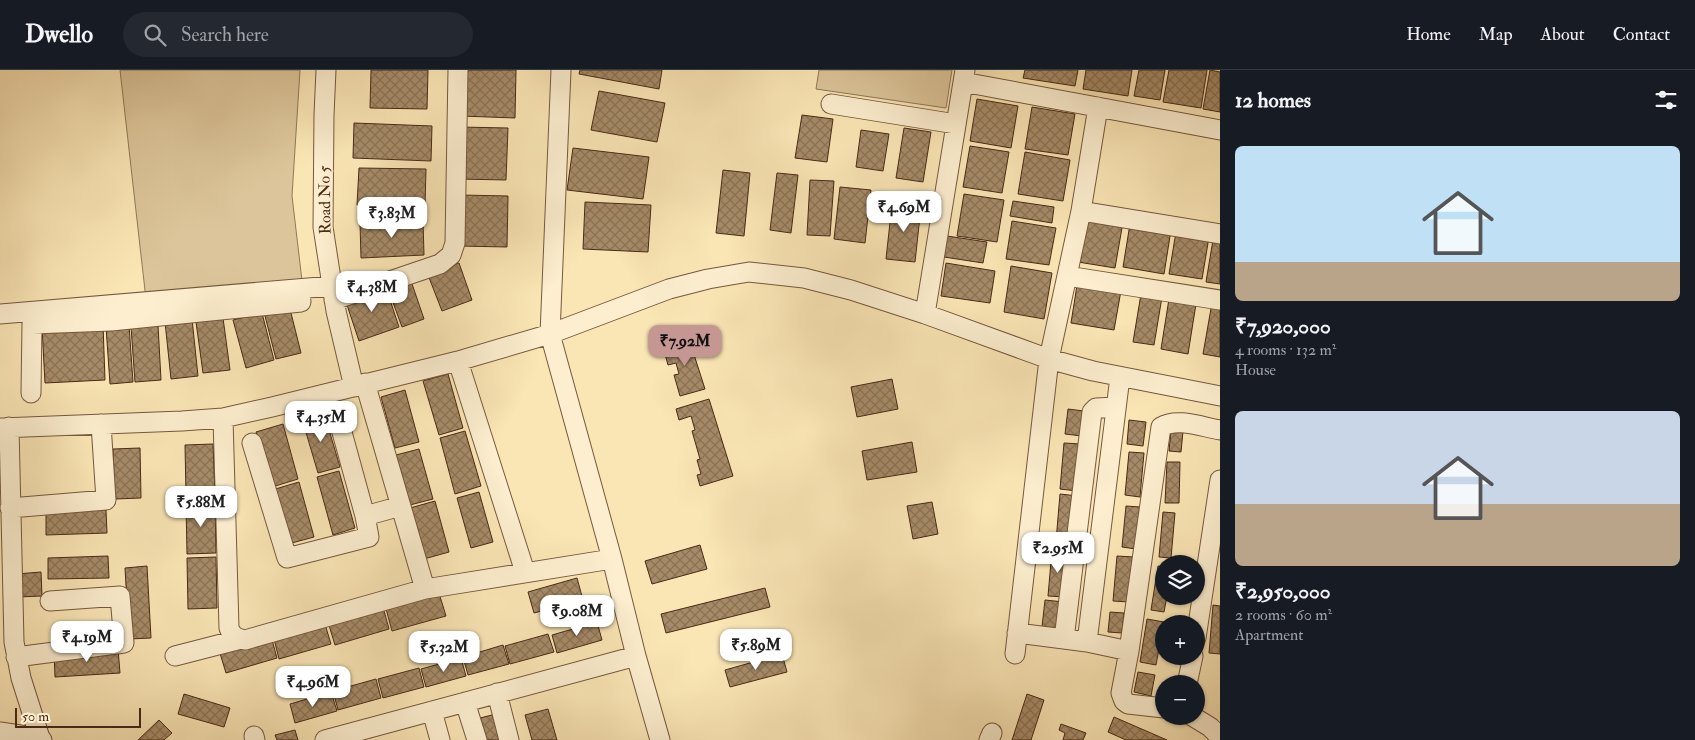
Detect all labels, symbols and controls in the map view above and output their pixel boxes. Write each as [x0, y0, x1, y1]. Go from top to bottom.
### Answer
search box [123, 12, 473, 57]
text: Dwello [25, 19, 93, 50]
icon: search [141, 21, 169, 49]
text: Search here [181, 23, 269, 47]
text: Home [1406, 23, 1451, 46]
text: Map [1479, 23, 1513, 46]
text: About [1541, 23, 1585, 46]
text: Contact [1613, 23, 1670, 46]
icon: filters [1652, 86, 1680, 114]
text: 12 homes [1235, 87, 1311, 114]
street label: Road No 5 [314, 165, 336, 235]
icon: home [1413, 178, 1503, 268]
pin: ₹4.69M [863, 190, 945, 233]
pin: ₹3.83M [351, 196, 433, 239]
text: ₹4.69M [878, 197, 930, 217]
text: ₹3.83M [368, 203, 416, 223]
pin: ₹4.38M [331, 270, 413, 313]
text: ₹4.38M [347, 277, 397, 297]
text: ₹7,920,000 [1235, 313, 1331, 340]
pin: ₹7.92M [644, 324, 726, 367]
text: ₹7.92M [659, 331, 711, 351]
text: 4 rooms · 132 m² [1235, 340, 1336, 360]
text: House [1235, 360, 1276, 380]
pin: ₹4.35M [280, 400, 362, 443]
text: ₹4.35M [296, 407, 346, 427]
icon: home [1413, 443, 1503, 533]
pin: ₹5.88M [160, 486, 242, 528]
text: ₹5.88M [176, 492, 226, 512]
pin: ₹2.95M [1017, 532, 1099, 574]
text: ₹2.95M [1032, 538, 1084, 558]
map controls [1155, 555, 1205, 725]
button: layers [1155, 555, 1205, 605]
text: ₹2,950,000 [1235, 578, 1331, 605]
pin: ₹9.08M [536, 594, 618, 637]
text: ₹9.08M [551, 601, 603, 621]
text: 2 rooms · 60 m² [1235, 605, 1332, 625]
button: + [1155, 615, 1205, 665]
pin: ₹4.19M [46, 620, 128, 663]
text: Apartment [1235, 625, 1303, 645]
text: ₹4.19M [62, 627, 112, 647]
pin: ₹5.89M [715, 628, 797, 671]
pin: ₹5.32M [403, 630, 485, 673]
text: ₹5.89M [731, 635, 781, 655]
text: ₹5.32M [420, 637, 468, 657]
pin: ₹4.96M [272, 666, 354, 708]
text: ₹4.96M [287, 672, 339, 692]
button: − [1155, 675, 1205, 725]
scale bar [15, 705, 141, 728]
text: 50 m [22, 708, 49, 725]

